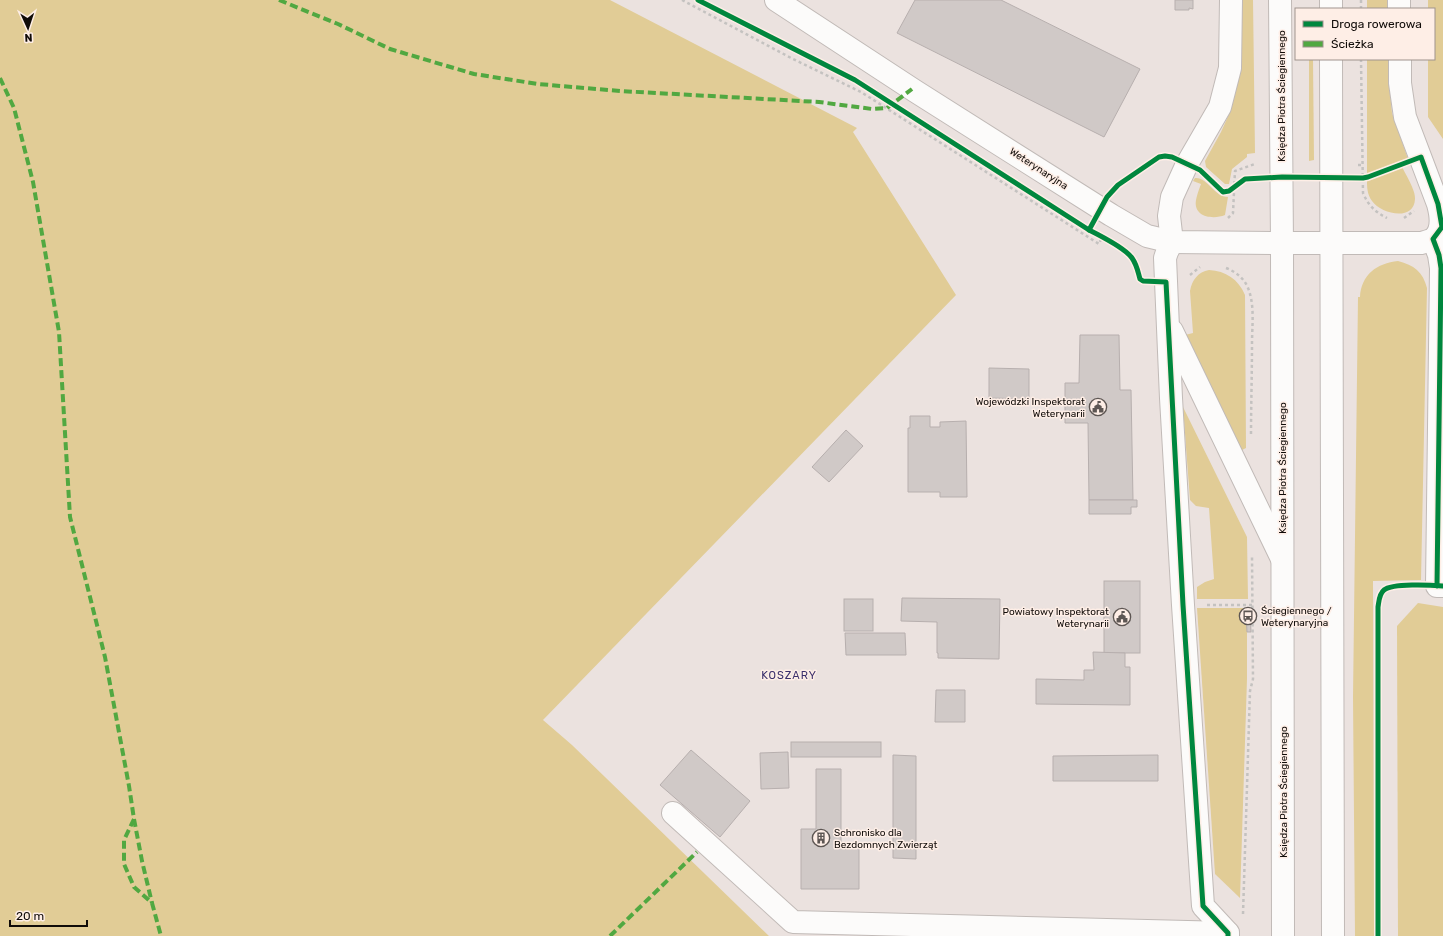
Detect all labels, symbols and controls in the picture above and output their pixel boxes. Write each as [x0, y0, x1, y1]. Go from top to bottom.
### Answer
north arrow [8, 8, 48, 48]
legend [1295, 8, 1435, 60]
text: Droga rowerowa [1331, 17, 1422, 31]
street label: Księdza Piotra Ściegiennego [1276, 30, 1288, 162]
text: N [24, 31, 33, 44]
text: Ścieżka [1331, 37, 1374, 51]
street label: Weterynaryjna [1007, 146, 1070, 192]
place label: Wojewódzki Inspektorat Weterynarii [975, 396, 1085, 420]
public building icon: Wojewódzki Inspektorat Weterynarii [1088, 397, 1108, 417]
street label: Księdza Piotra Ściegiennego [1277, 402, 1289, 534]
place label: Ściegiennego / Weterynaryjna [1261, 605, 1332, 629]
place label: Powiatowy Inspektorat Weterynarii [1003, 606, 1109, 630]
bus stop icon: Ściegiennego / Weterynaryjna [1238, 606, 1258, 626]
public building icon: Powiatowy Inspektorat Weterynarii [1112, 607, 1132, 627]
district label: KOSZARY [761, 669, 817, 682]
street label: Księdza Piotra Ściegiennego [1278, 726, 1290, 858]
place label: Schronisko dla Bezdomnych Zwierząt [834, 827, 937, 851]
building icon: Schronisko dla Bezdomnych Zwierząt [811, 828, 831, 848]
scale bar [10, 902, 87, 928]
text: 20 m [16, 909, 44, 923]

